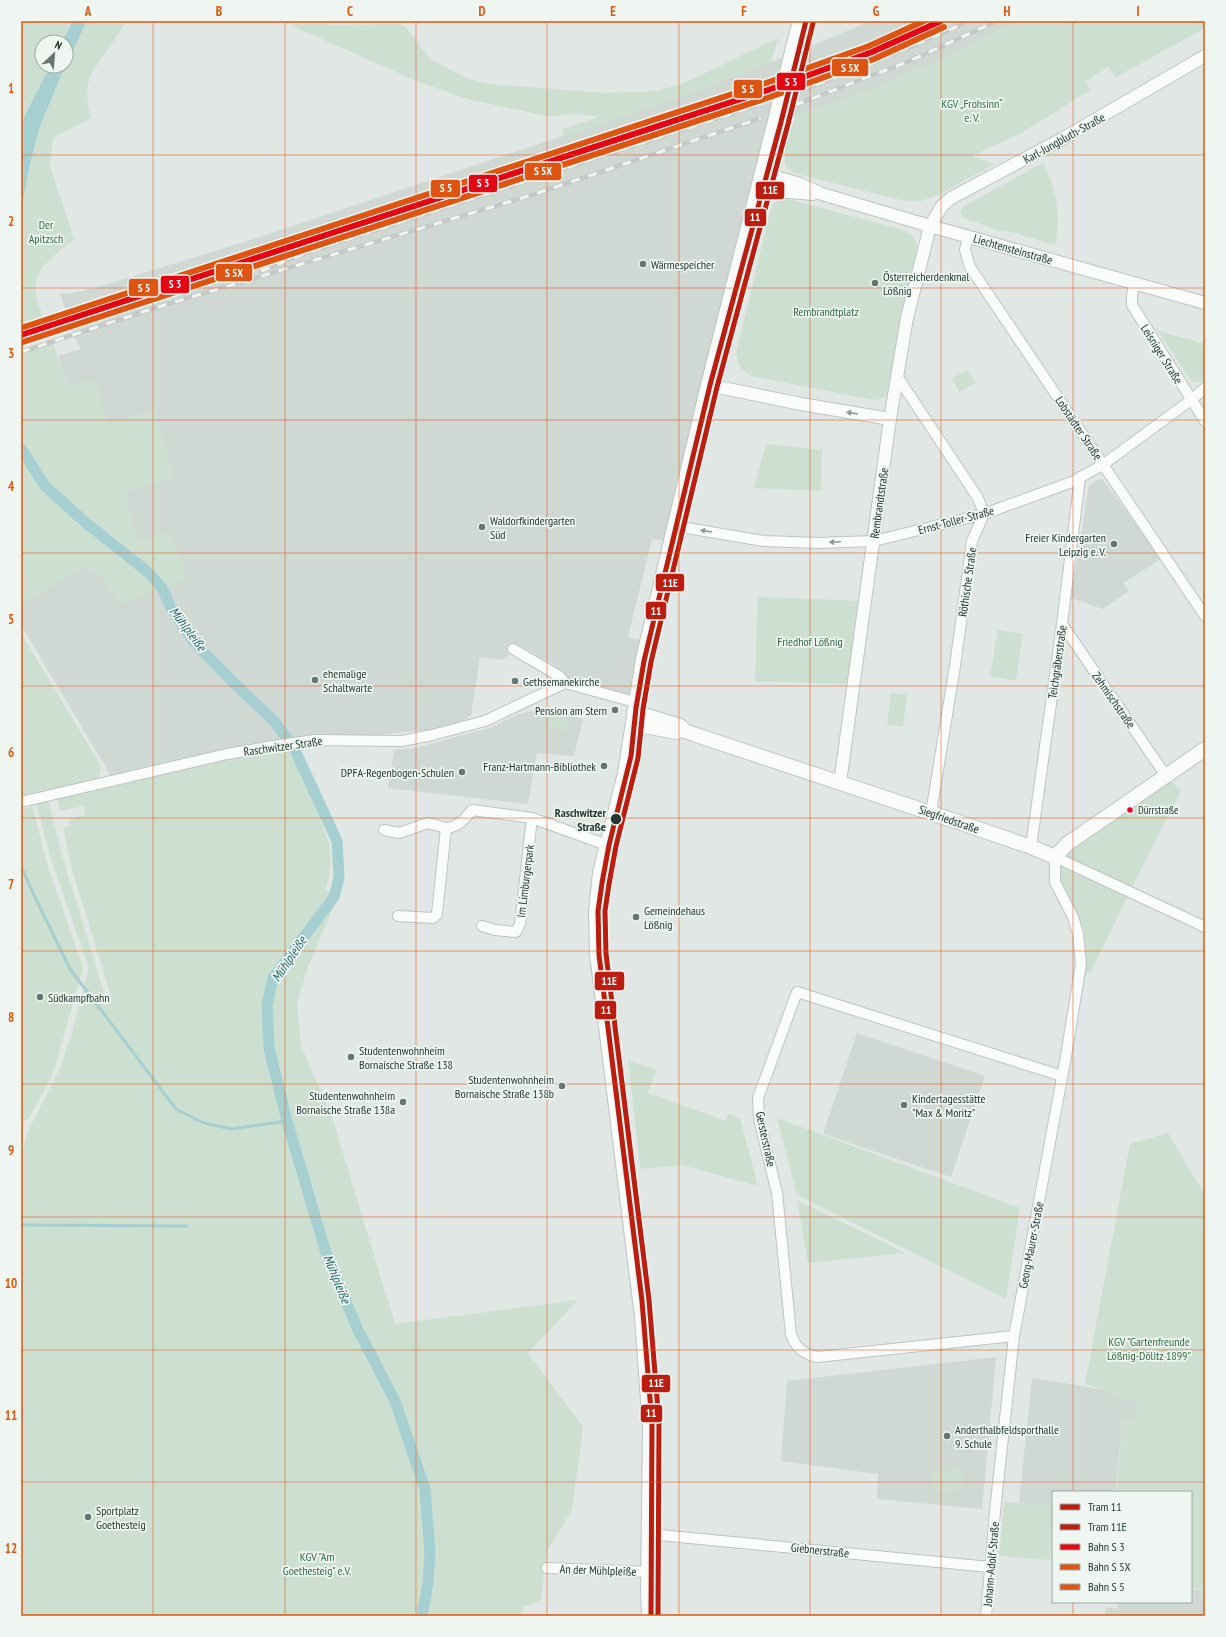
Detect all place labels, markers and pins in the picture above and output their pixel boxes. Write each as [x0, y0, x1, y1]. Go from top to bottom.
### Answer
place label: Wärmespeicher [651, 257, 715, 272]
marker: Wärmespeicher [638, 259, 648, 269]
place label: Österreicherdenkmal Lößnig [883, 269, 969, 298]
marker: Österreicherdenkmal Lößnig [870, 278, 880, 288]
place label: Waldorfkindergarten Süd [490, 513, 575, 542]
marker: Waldorfkindergarten Süd [477, 522, 487, 532]
place label: Freier Kindergarten Leipzig e. V. [1025, 530, 1106, 559]
marker: Freier Kindergarten Leipzig e. V. [1109, 539, 1119, 549]
place label: ehemalige Schaltwarte [323, 666, 372, 695]
place label: Gethsemanekirche [523, 674, 599, 689]
marker: ehemalige Schaltwarte [310, 675, 320, 685]
marker: Gethsemanekirche [510, 676, 520, 686]
place label: Pension am Stern [535, 703, 607, 718]
marker: Pension am Stern [610, 705, 620, 715]
place label: Franz-Hartmann-Bibliothek [483, 759, 596, 774]
marker: Franz-Hartmann-Bibliothek [599, 761, 609, 771]
place label: DPFA-Regenbogen-Schulen [341, 765, 454, 780]
marker: DPFA-Regenbogen-Schulen [457, 767, 467, 777]
place label: Dürrstraße [1138, 803, 1179, 817]
place label: Raschwitzer Straße [555, 805, 606, 834]
marker: Dürrstraße [1125, 805, 1135, 815]
marker: Raschwitzer Straße [609, 812, 623, 826]
place label: Gemeindehaus Lößnig [644, 903, 705, 932]
marker: Gemeindehaus Lößnig [631, 912, 641, 922]
place label: Südkampfbahn [48, 990, 110, 1005]
marker: Südkampfbahn [35, 992, 45, 1002]
place label: Studentenwohnheim Bornaische Straße 138 [359, 1043, 453, 1072]
marker: Studentenwohnheim Bornaische Straße 138 [346, 1052, 356, 1062]
place label: Studentenwohnheim Bornaische Straße 138b [455, 1072, 554, 1101]
marker: Studentenwohnheim Bornaische Straße 138b [557, 1081, 567, 1091]
place label: Studentenwohnheim Bornaische Straße 138a [296, 1088, 395, 1117]
place label: Kindertagesstätte "Max & Moritz" [912, 1091, 985, 1120]
marker: Studentenwohnheim Bornaische Straße 138a [398, 1097, 408, 1107]
marker: Kindertagesstätte "Max & Moritz" [899, 1100, 909, 1110]
place label: Anderthalbfeldsporthalle 9. Schule [955, 1422, 1059, 1451]
marker: Anderthalbfeldsporthalle 9. Schule [942, 1431, 952, 1441]
place label: Sportplatz Goethesteig [96, 1503, 146, 1532]
marker: Sportplatz Goethesteig [83, 1512, 93, 1522]

